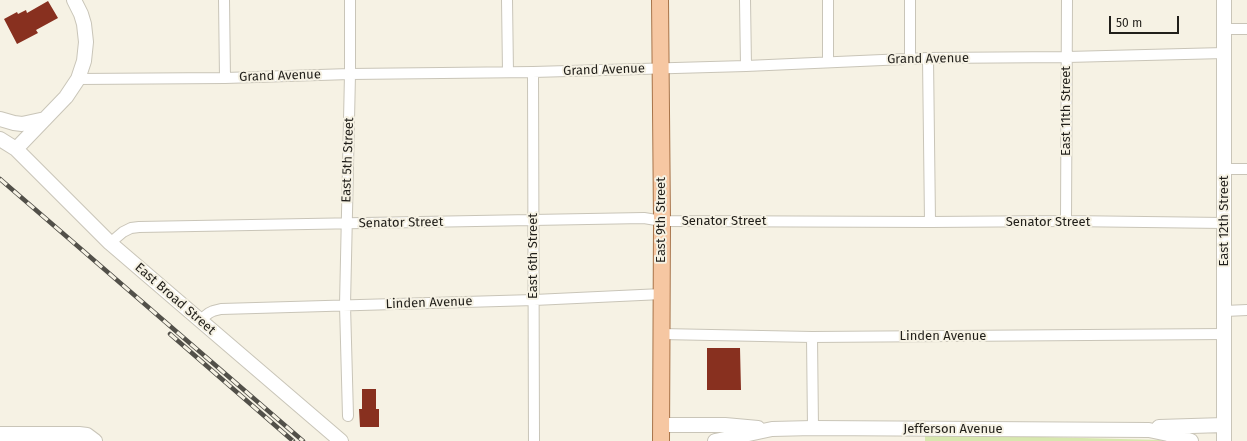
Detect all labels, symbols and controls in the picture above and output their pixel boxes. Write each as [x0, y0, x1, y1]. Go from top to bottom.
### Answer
scale bar [1111, 8, 1181, 34]
text: 50 m [1116, 16, 1142, 30]
street label: Grand Avenue [887, 50, 969, 68]
street label: Grand Avenue [563, 61, 645, 79]
street label: East 11th Street [1058, 66, 1074, 156]
street label: Grand Avenue [239, 67, 321, 85]
street label: East 5th Street [339, 117, 357, 203]
street label: East 12th Street [1216, 175, 1232, 267]
street label: East 9th Street [653, 177, 669, 263]
street label: East 6th Street [525, 213, 541, 299]
street label: Senator Street [682, 213, 766, 229]
street label: Senator Street [359, 214, 443, 232]
street label: Senator Street [1006, 214, 1090, 230]
street label: East Broad Street [132, 260, 218, 338]
street label: Linden Avenue [385, 294, 473, 312]
street label: Linden Avenue [900, 328, 986, 344]
street label: Jefferson Avenue [903, 421, 1003, 437]

